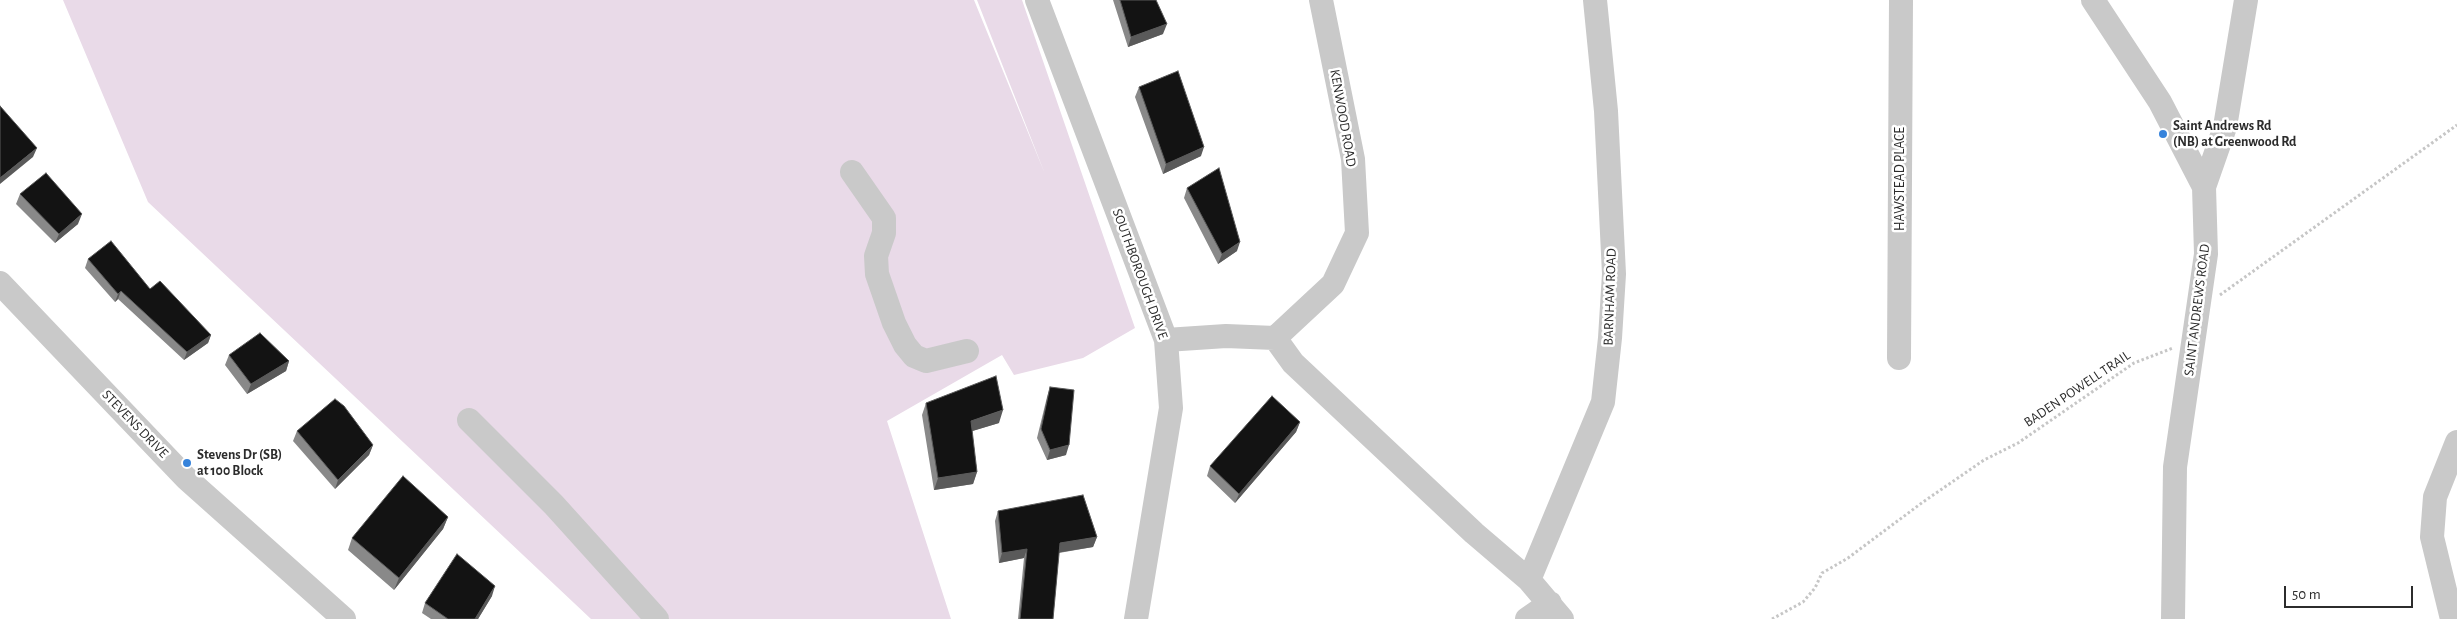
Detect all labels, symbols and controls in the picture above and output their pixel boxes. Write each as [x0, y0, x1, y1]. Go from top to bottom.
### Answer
street label: KENWOOD ROAD [1326, 68, 1360, 168]
place label: Saint Andrews Rd (NB) at Greenwood Rd [2173, 118, 2296, 150]
street label: HAWSTEAD PLACE [1892, 127, 1908, 231]
marker: Saint Andrews Rd (NB) at Greenwood Rd [2157, 128, 2169, 140]
street label: SOUTHBOROUGH DRIVE [1109, 206, 1171, 342]
street label: SAINT ANDREWS ROAD [2181, 243, 2213, 377]
street label: BARNHAM ROAD [1600, 248, 1620, 346]
street label: BADEN POWELL TRAIL [2021, 347, 2133, 431]
street label: STEVENS DRIVE [98, 386, 172, 462]
place label: Stevens Dr (SB) at 100 Block [197, 447, 282, 480]
marker: Stevens Dr (SB) at 100 Block [181, 457, 193, 469]
scale bar [2287, 576, 2416, 608]
text: 50 m [2292, 587, 2321, 602]

